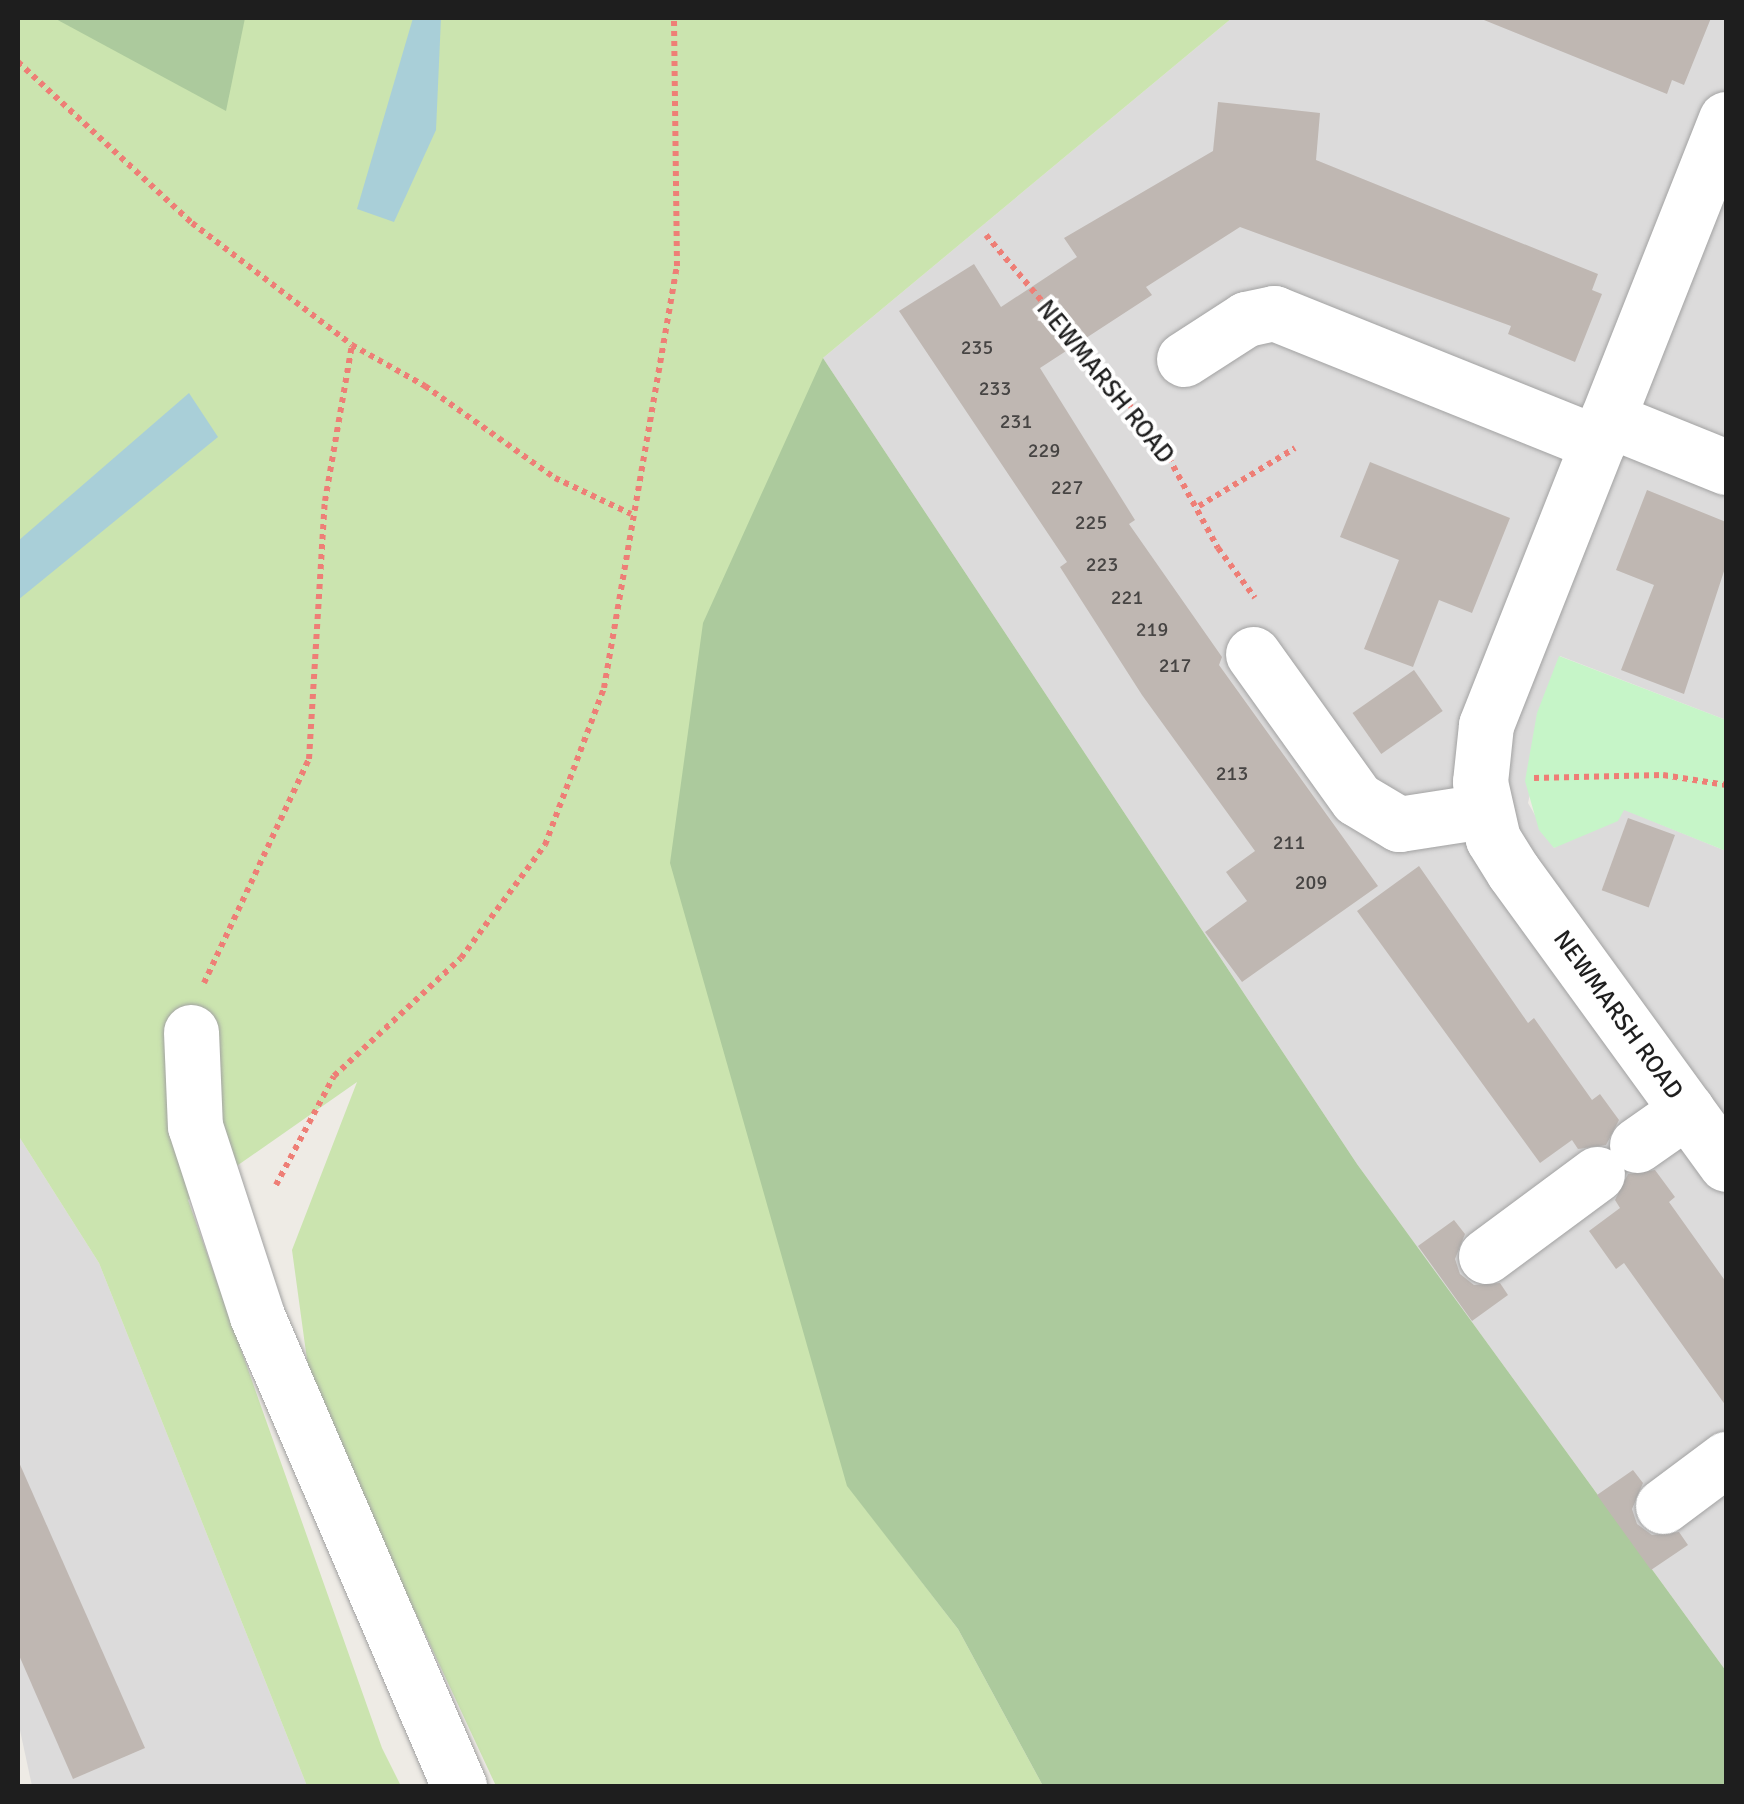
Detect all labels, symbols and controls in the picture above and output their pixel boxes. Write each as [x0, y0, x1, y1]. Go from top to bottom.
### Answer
street label: NEWMARSH ROAD [1030, 294, 1180, 470]
house number: 235 [961, 335, 993, 359]
house number: 233 [979, 376, 1011, 400]
house number: 231 [1000, 409, 1032, 433]
house number: 229 [1028, 438, 1060, 462]
house number: 227 [1051, 475, 1083, 499]
house number: 225 [1075, 510, 1107, 534]
house number: 223 [1086, 552, 1118, 576]
house number: 221 [1111, 585, 1143, 609]
house number: 219 [1136, 617, 1168, 641]
house number: 217 [1159, 653, 1191, 677]
house number: 213 [1216, 761, 1248, 785]
house number: 211 [1273, 830, 1305, 854]
house number: 209 [1295, 870, 1327, 894]
street label: NEWMARSH ROAD [1547, 925, 1689, 1105]

